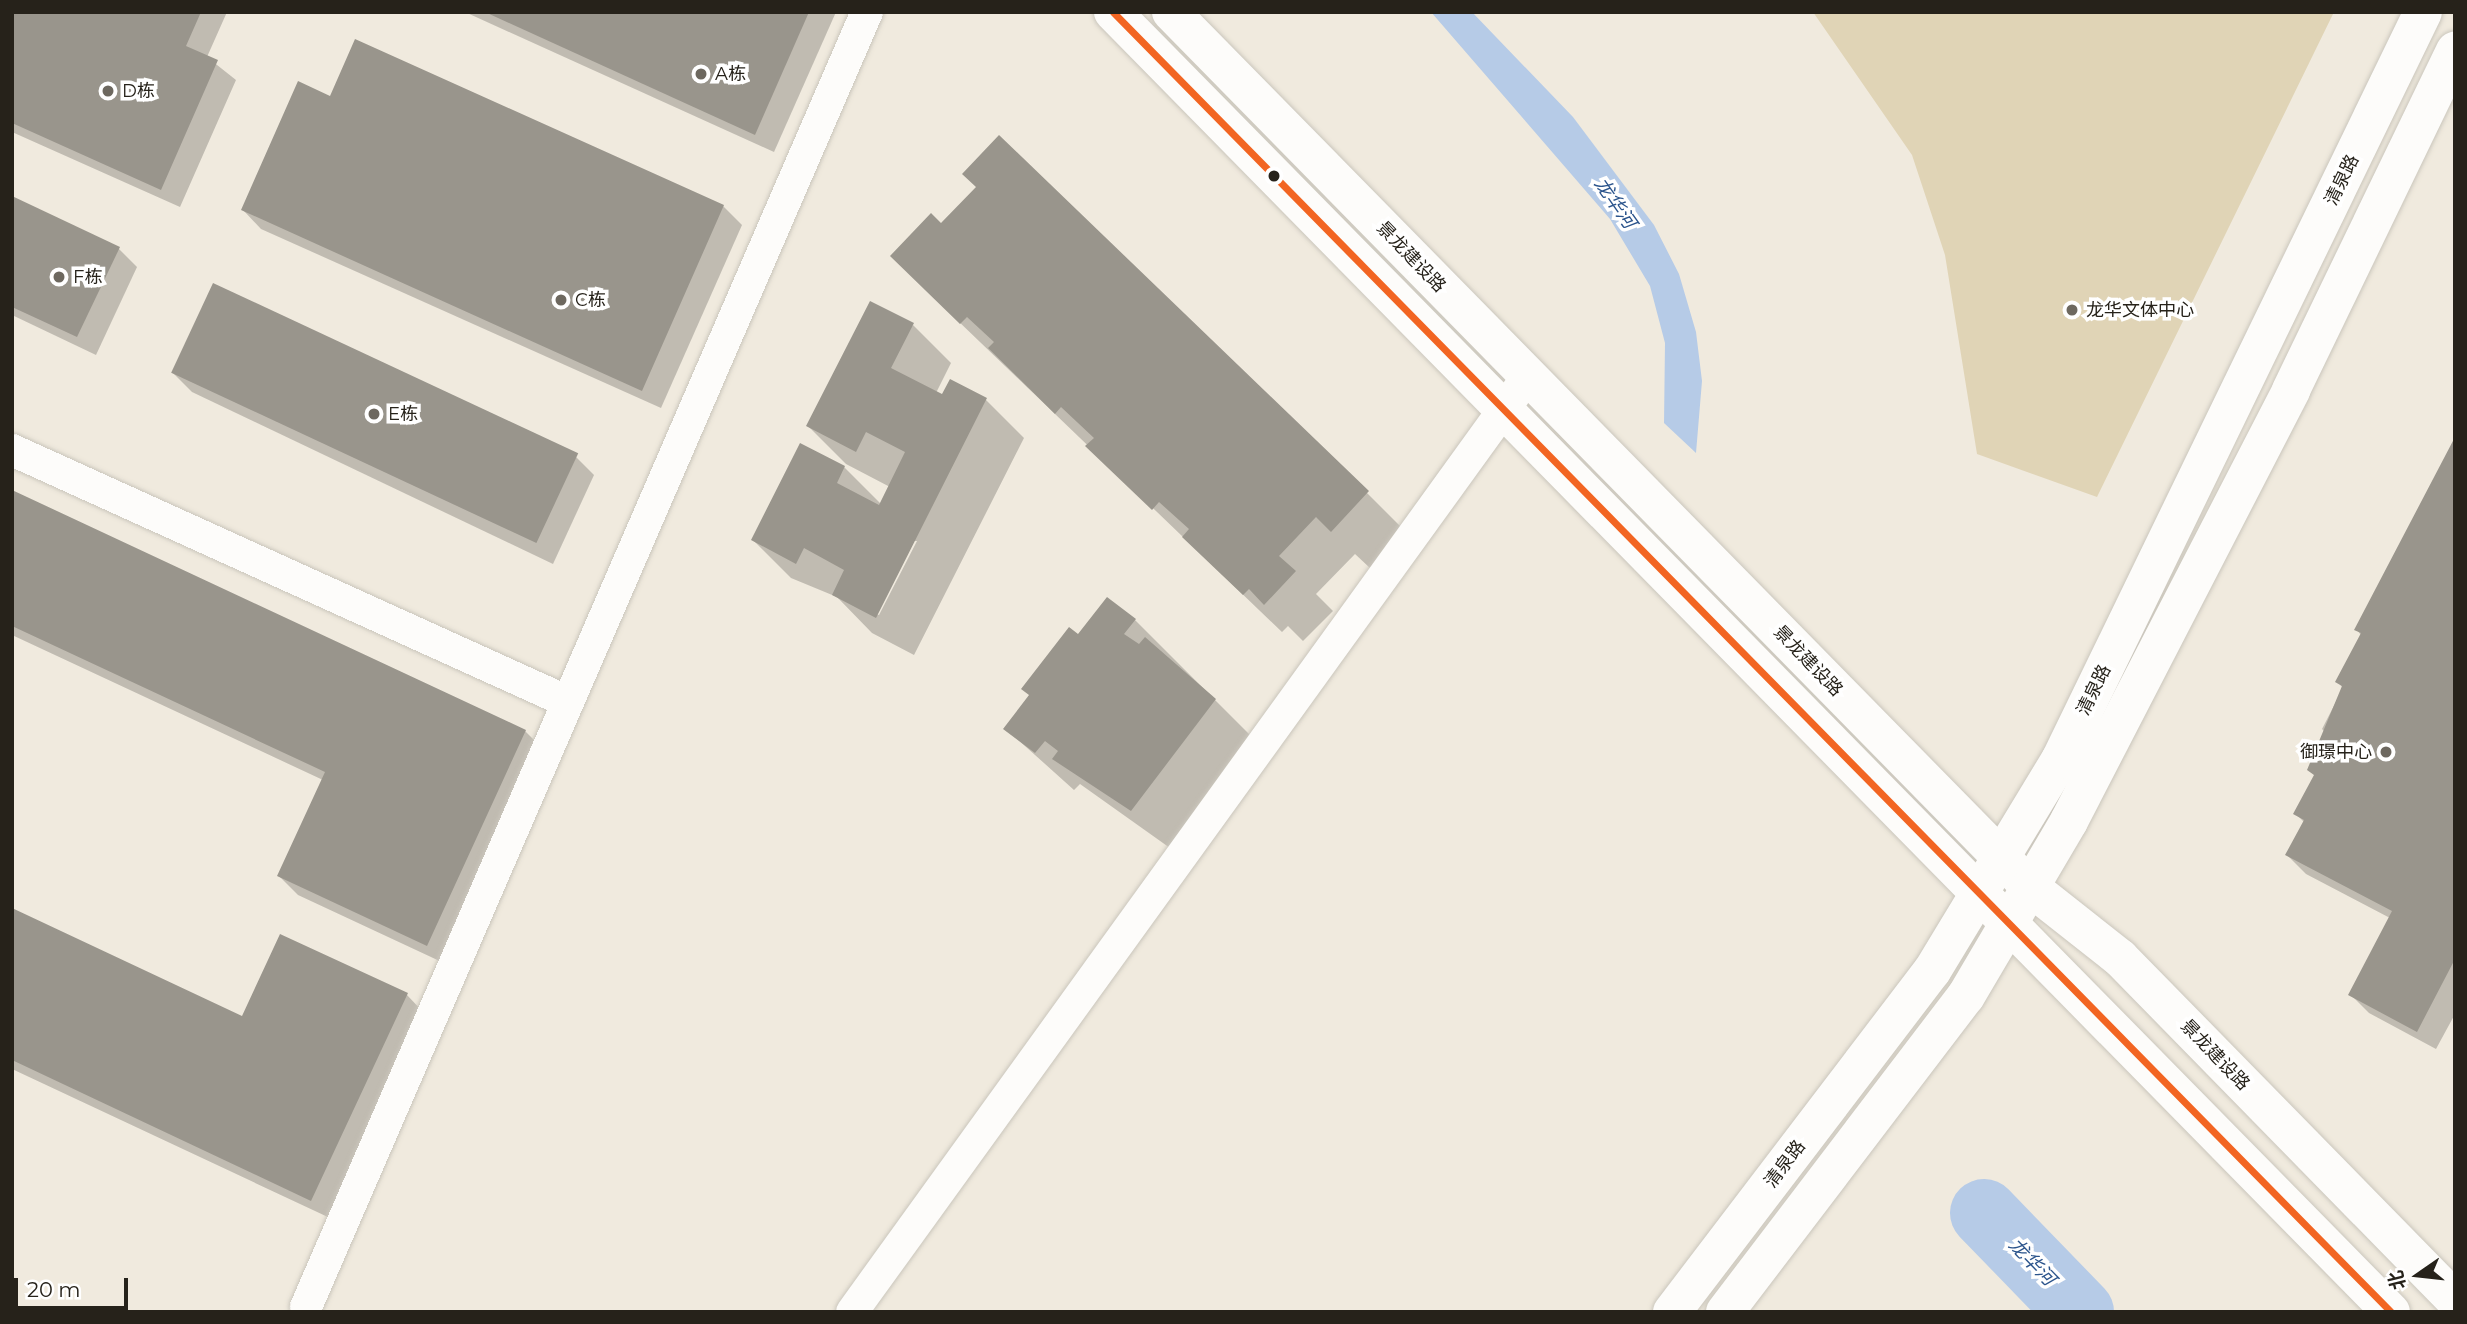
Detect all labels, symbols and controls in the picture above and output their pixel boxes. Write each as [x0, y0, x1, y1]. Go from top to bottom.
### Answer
place label: A栋 [715, 63, 746, 85]
marker: A栋 [693, 66, 709, 82]
place label: D栋 [122, 80, 155, 102]
marker: D栋 [100, 83, 116, 99]
street label: 清泉路 [2320, 151, 2364, 209]
unlabelled marker [1267, 169, 1281, 183]
water label: 龙华河 [1589, 173, 1641, 233]
street label: 景龙建设路 [1372, 217, 1450, 297]
place label: F栋 [73, 266, 102, 288]
marker: F栋 [51, 269, 67, 285]
place label: C栋 [575, 289, 606, 311]
marker: C栋 [553, 292, 569, 308]
place label: 龙华文体中心 [2086, 299, 2194, 321]
marker: 龙华文体中心 [2064, 302, 2080, 318]
place label: E栋 [388, 403, 418, 425]
marker: E栋 [366, 406, 382, 422]
street label: 景龙建设路 [1769, 621, 1847, 701]
street label: 清泉路 [2072, 661, 2116, 719]
place label: 御璟中心 [2300, 741, 2372, 763]
marker: 御璟中心 [2378, 744, 2394, 760]
street label: 景龙建设路 [2176, 1015, 2254, 1095]
street label: 清泉路 [1760, 1136, 1810, 1192]
water label: 龙华河 [2004, 1234, 2060, 1290]
north arrow [2383, 1240, 2453, 1310]
scale bar [18, 1264, 131, 1308]
text: 北 [2384, 1268, 2411, 1292]
text: 20 m [27, 1277, 81, 1302]

